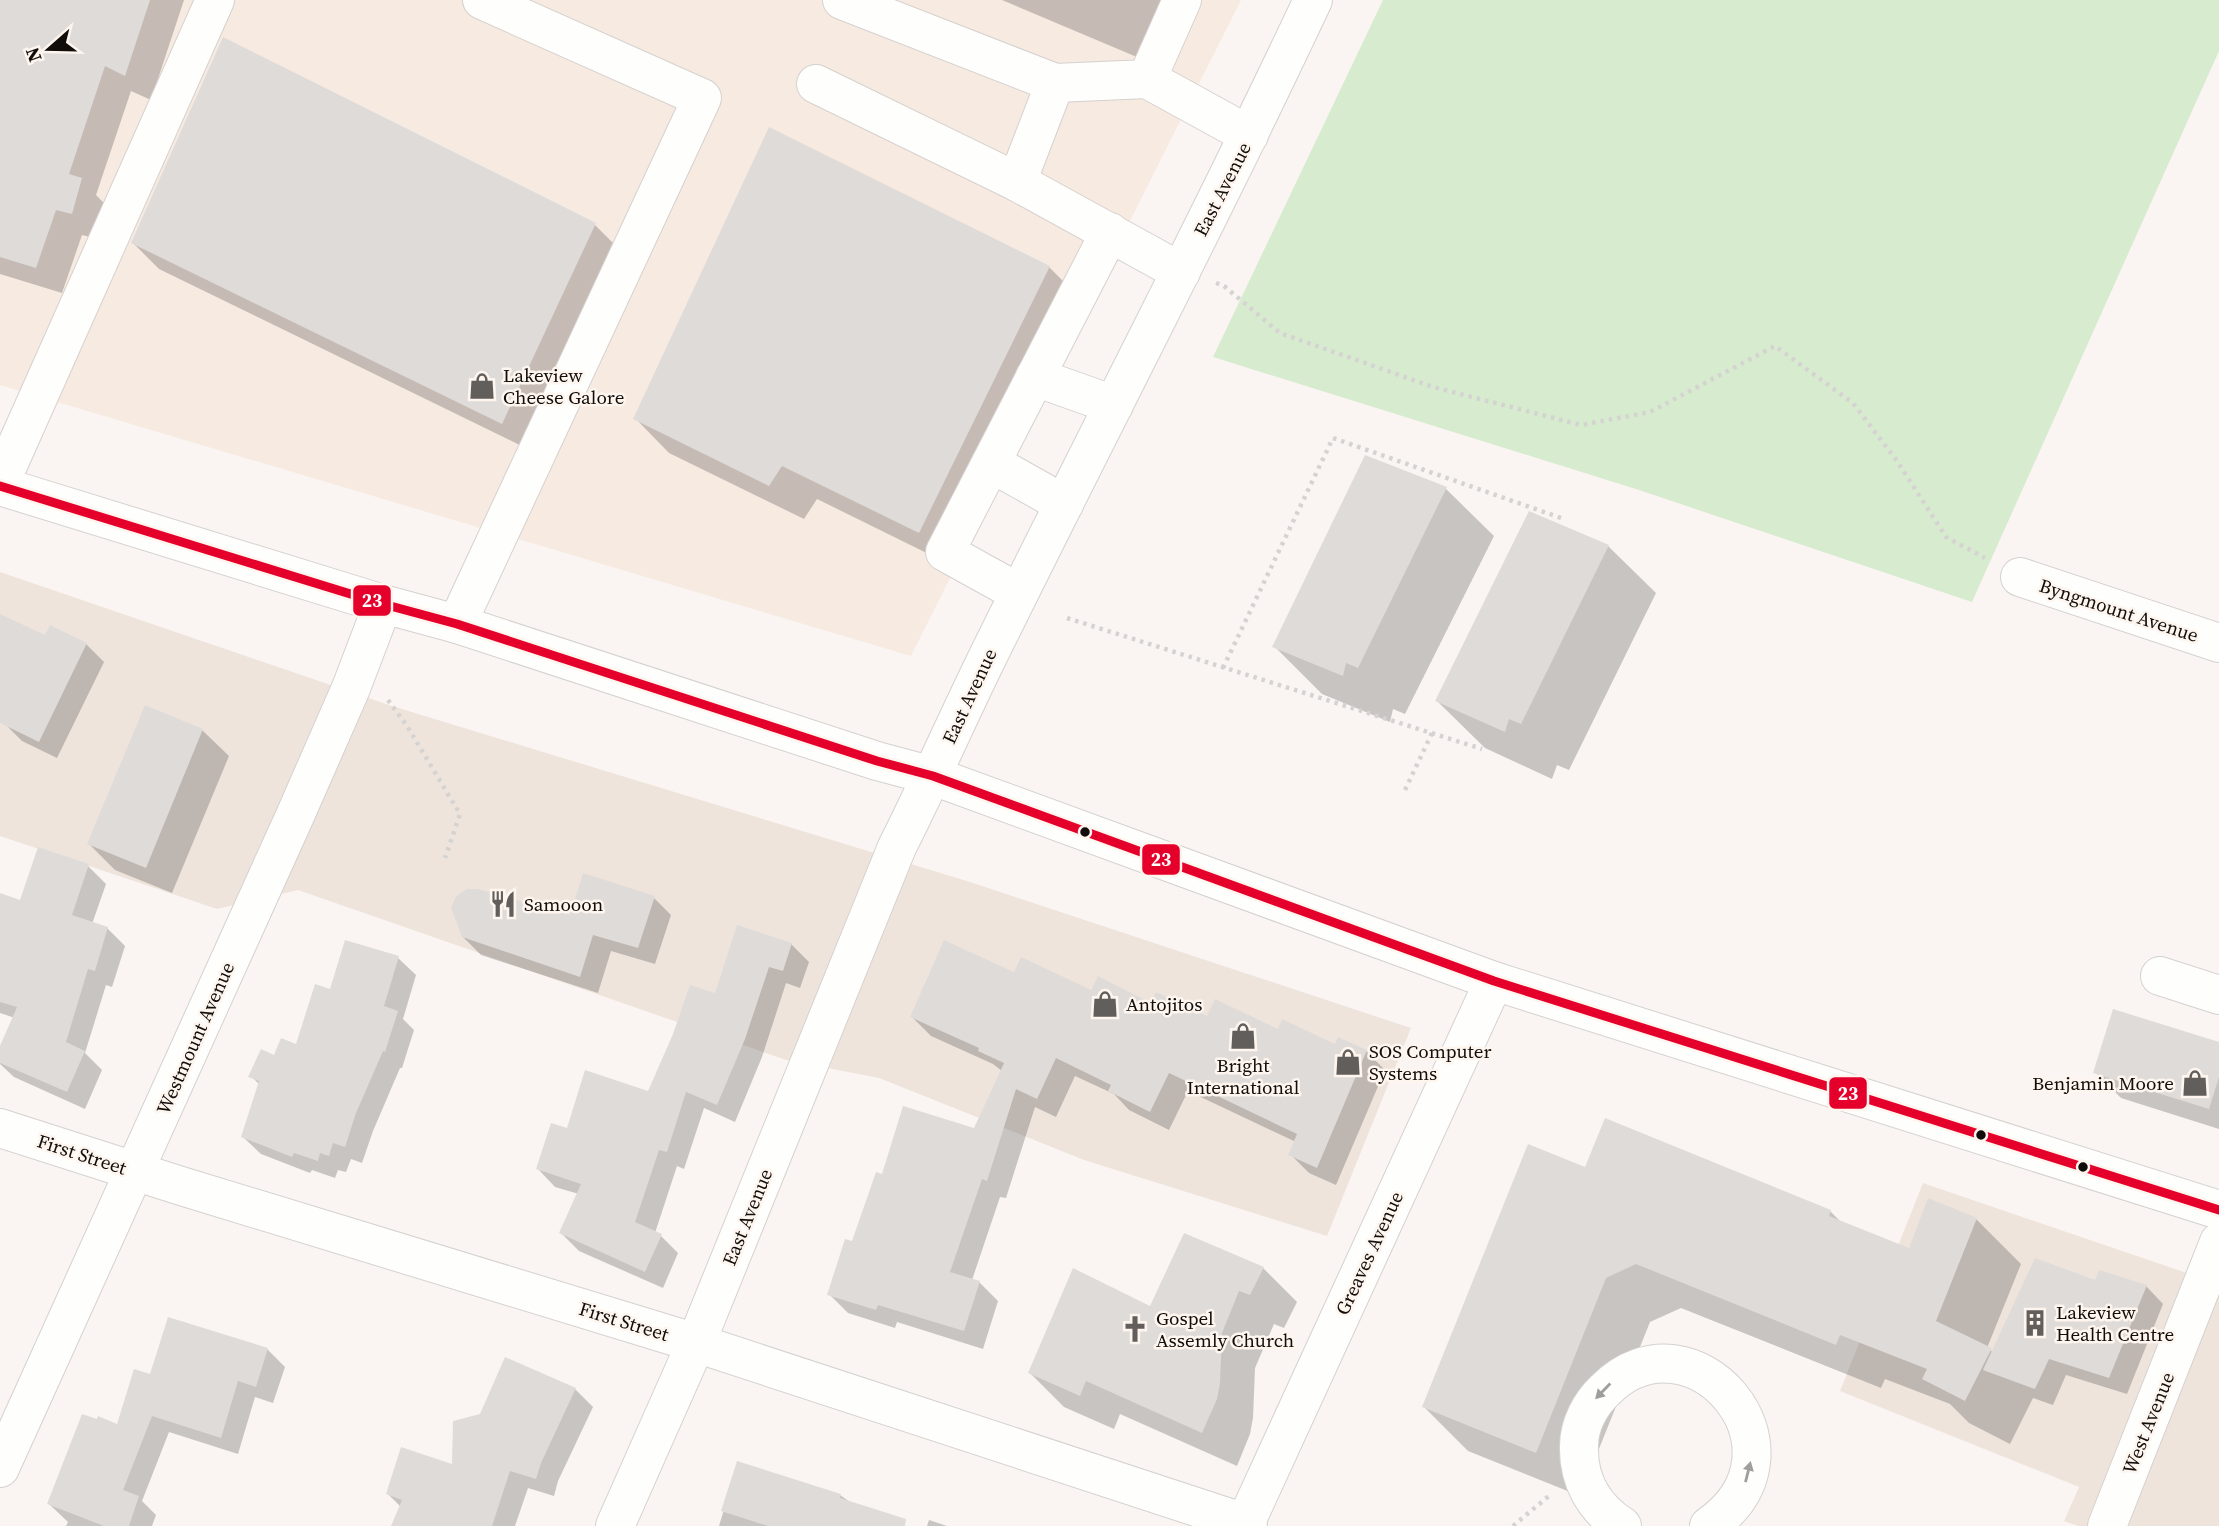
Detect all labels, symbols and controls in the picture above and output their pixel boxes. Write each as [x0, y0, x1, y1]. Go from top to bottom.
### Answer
north arrow [14, 14, 84, 84]
text: N [18, 44, 48, 66]
street label: East Avenue [1187, 137, 1257, 241]
place label: Lakeview Cheese Galore [503, 362, 624, 410]
shop icon: Lakeview Cheese Galore [467, 371, 497, 401]
street label: Byngmount Avenue [2036, 572, 2202, 648]
line badge: 23 [352, 584, 392, 617]
text: 23 [362, 587, 382, 613]
street label: East Avenue [936, 644, 1002, 748]
unlabelled marker [1078, 825, 1092, 839]
line badge: 23 [1141, 843, 1181, 876]
text: 23 [1151, 846, 1171, 872]
restaurant icon: Samooon [488, 889, 518, 919]
place label: Samooon [524, 891, 603, 917]
street label: Westmount Avenue [150, 958, 240, 1118]
shop icon: Antojitos [1090, 989, 1120, 1019]
place label: Antojitos [1126, 991, 1202, 1017]
shop icon: Bright International [1228, 1021, 1258, 1051]
place label: SOS Computer Systems [1369, 1038, 1491, 1086]
shop icon: SOS Computer Systems [1333, 1047, 1363, 1077]
place label: Bright International [1187, 1052, 1300, 1100]
shop icon: Benjamin Moore [2180, 1068, 2210, 1098]
place label: Benjamin Moore [2032, 1070, 2174, 1096]
line badge: 23 [1828, 1076, 1868, 1110]
text: 23 [1838, 1080, 1858, 1106]
street label: First Street [34, 1127, 131, 1181]
unlabelled marker [1974, 1128, 1988, 1142]
unlabelled marker [2076, 1160, 2090, 1174]
street label: East Avenue [716, 1165, 778, 1269]
street label: Greaves Avenue [1329, 1187, 1409, 1319]
street label: First Street [576, 1295, 673, 1347]
place label: Lakeview Health Centre [2056, 1299, 2174, 1347]
place label: Gospel Assemly Church [1156, 1305, 1294, 1353]
building icon: Lakeview Health Centre [2020, 1308, 2050, 1338]
church icon: Gospel Assemly Church [1120, 1314, 1150, 1344]
street label: West Avenue [2116, 1368, 2180, 1478]
one-way arrow [1596, 1382, 1612, 1399]
one-way arrow [1743, 1461, 1754, 1483]

